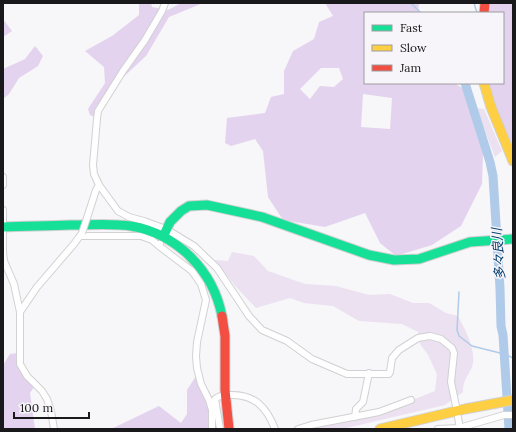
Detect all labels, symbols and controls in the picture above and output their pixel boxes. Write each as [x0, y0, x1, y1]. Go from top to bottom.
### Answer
legend [364, 12, 504, 84]
text: Fast [400, 20, 423, 35]
text: Slow [400, 40, 427, 55]
text: Jam [399, 60, 421, 75]
water label: 多々良川 [488, 225, 509, 281]
scale bar [14, 394, 89, 420]
text: 100 m [20, 400, 53, 415]

